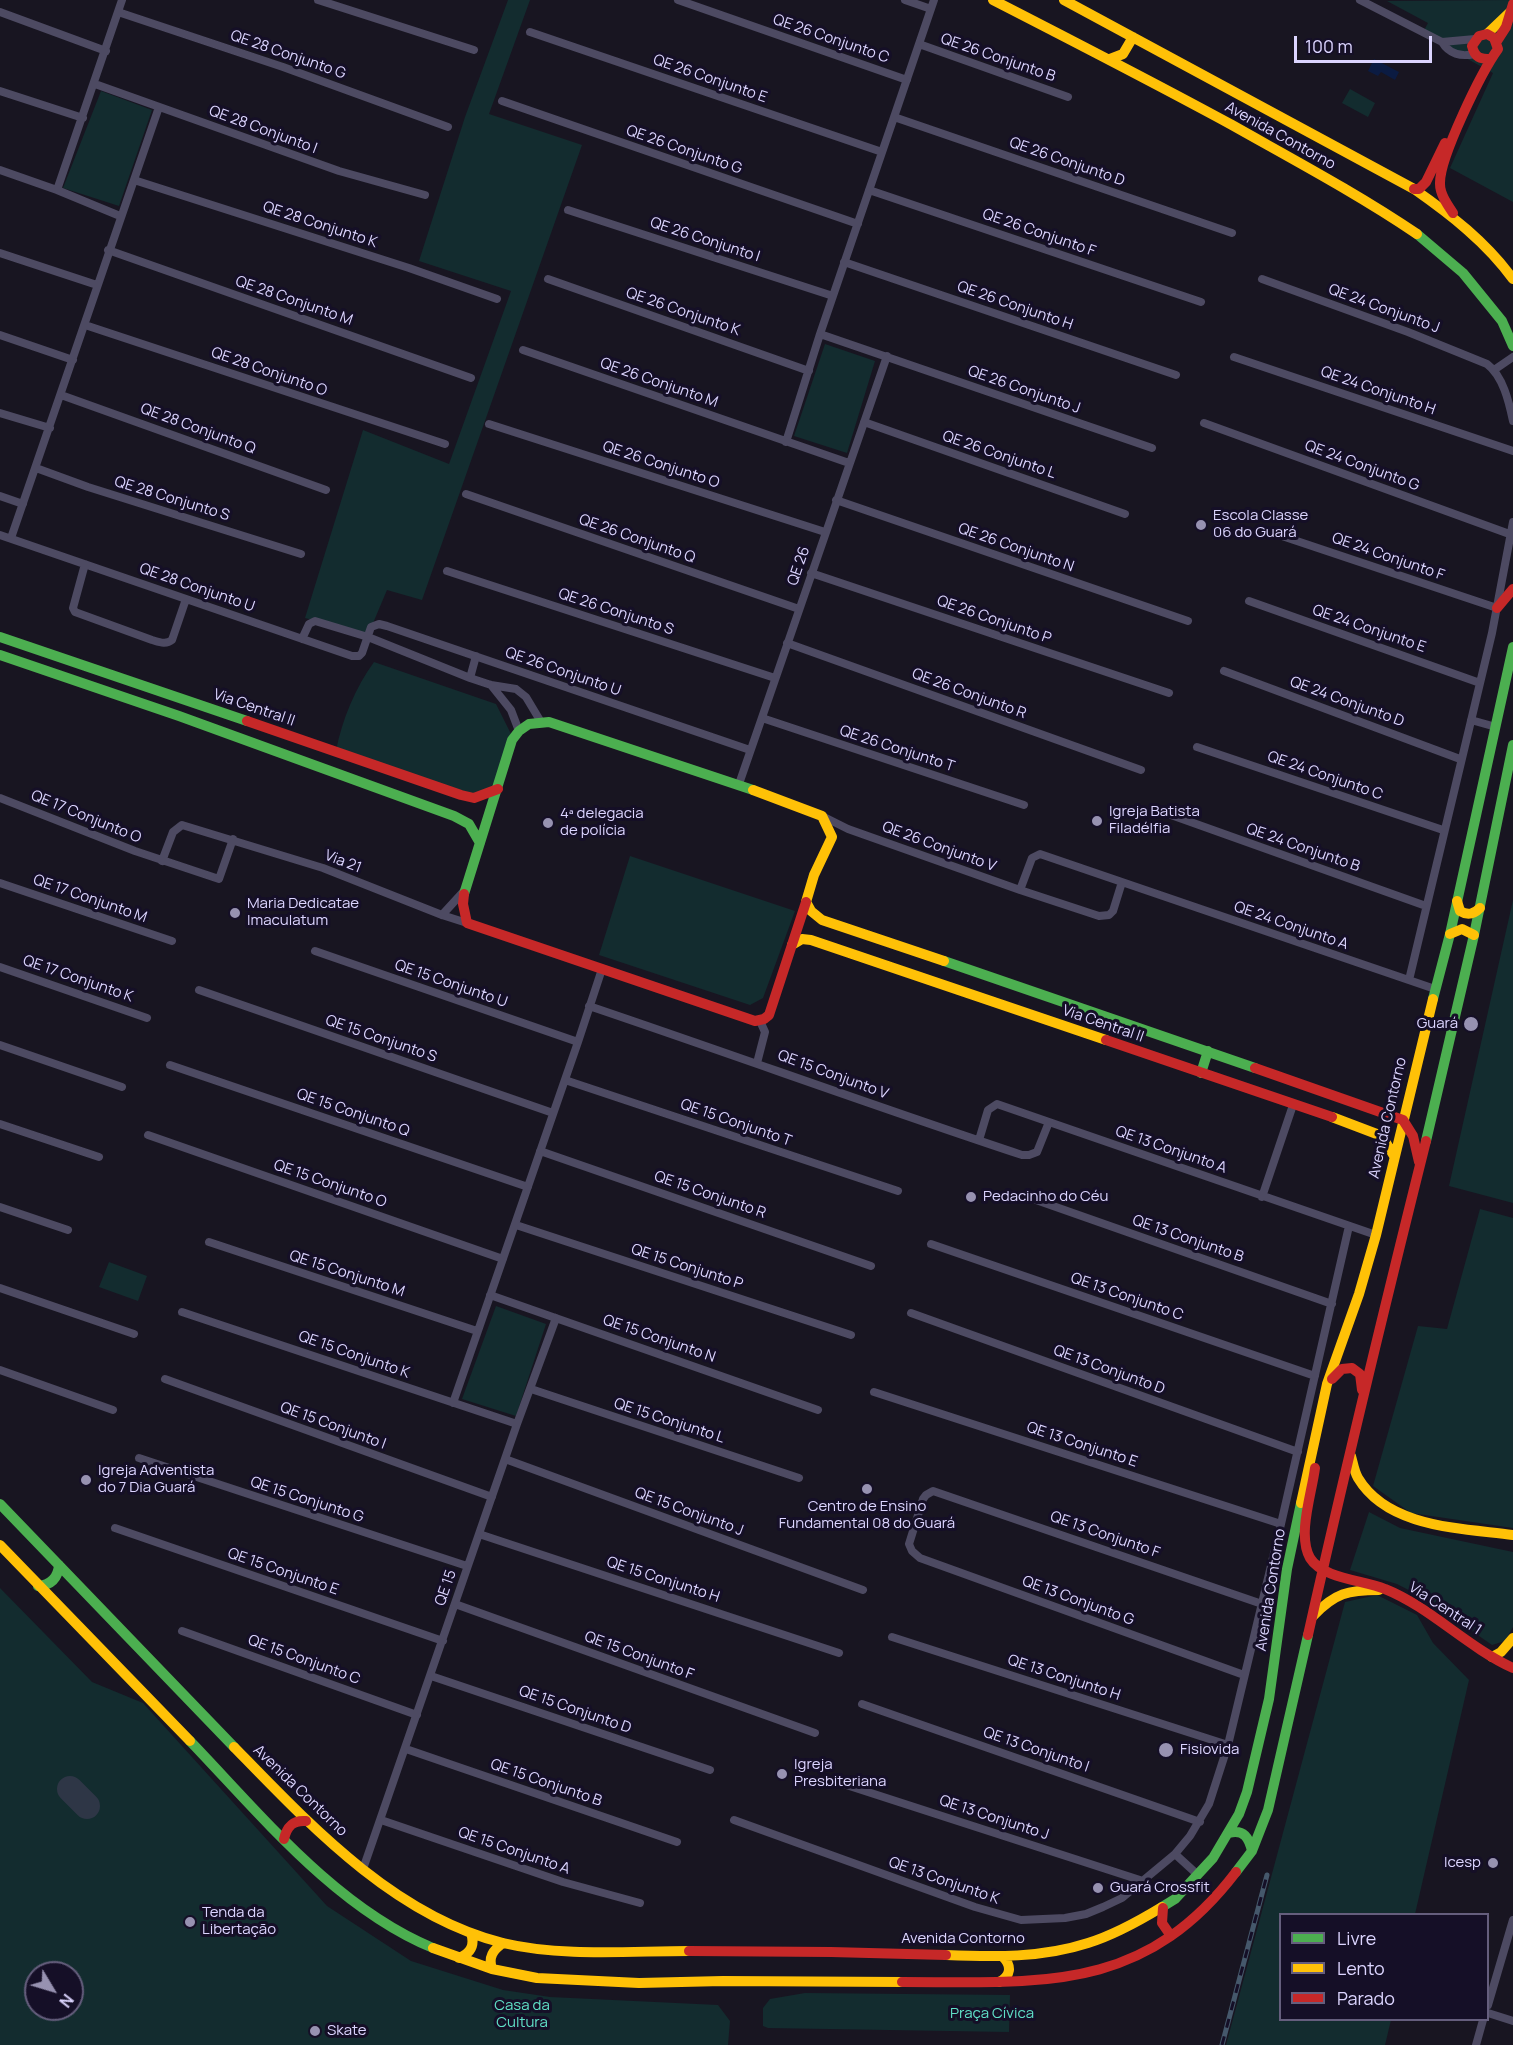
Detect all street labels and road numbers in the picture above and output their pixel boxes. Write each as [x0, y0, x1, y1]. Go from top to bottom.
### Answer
street label: QE 26 Conjunto C [771, 11, 891, 67]
street label: QE 28 Conjunto G [228, 27, 348, 83]
street label: QE 26 Conjunto B [938, 30, 1058, 86]
street label: QE 26 Conjunto E [651, 51, 769, 107]
street label: Avenida Contorno [1222, 98, 1338, 174]
street label: QE 28 Conjunto I [206, 102, 320, 158]
street label: QE 26 Conjunto G [624, 122, 744, 178]
street label: QE 26 Conjunto D [1007, 134, 1127, 190]
street label: QE 28 Conjunto K [261, 198, 379, 252]
street label: QE 26 Conjunto F [980, 205, 1098, 261]
street label: QE 26 Conjunto I [648, 214, 762, 266]
street label: QE 28 Conjunto M [233, 272, 355, 330]
street label: QE 26 Conjunto H [955, 278, 1075, 334]
street label: QE 24 Conjunto J [1326, 281, 1442, 337]
street label: QE 26 Conjunto K [623, 284, 743, 340]
street label: QE 28 Conjunto O [209, 344, 329, 400]
street label: QE 26 Conjunto M [598, 354, 720, 412]
street label: QE 26 Conjunto J [965, 362, 1083, 418]
street label: QE 24 Conjunto H [1318, 363, 1438, 419]
street label: QE 28 Conjunto Q [138, 400, 258, 458]
street label: QE 26 Conjunto L [940, 427, 1058, 483]
street label: QE 24 Conjunto G [1302, 437, 1422, 495]
street label: QE 26 Conjunto O [600, 438, 722, 492]
street label: QE 28 Conjunto S [112, 473, 232, 525]
street label: QE 26 Conjunto Q [576, 511, 698, 567]
street label: QE 26 Conjunto N [956, 520, 1076, 576]
street label: QE 24 Conjunto F [1329, 529, 1447, 585]
street label: QE 26 [784, 544, 814, 588]
street label: QE 28 Conjunto U [137, 560, 257, 616]
street label: QE 26 Conjunto S [556, 585, 676, 639]
street label: QE 26 Conjunto P [934, 592, 1054, 648]
street label: QE 24 Conjunto E [1310, 601, 1428, 657]
street label: QE 26 Conjunto U [503, 644, 623, 700]
street label: QE 26 Conjunto R [909, 665, 1029, 723]
street label: QE 24 Conjunto D [1287, 673, 1407, 731]
street label: Via Central II [211, 686, 297, 730]
street label: QE 26 Conjunto T [837, 722, 957, 776]
street label: QE 24 Conjunto C [1265, 748, 1385, 804]
street label: QE 17 Conjunto O [28, 787, 144, 847]
street label: QE 26 Conjunto V [880, 818, 998, 876]
street label: QE 24 Conjunto B [1244, 820, 1362, 876]
street label: Via 21 [322, 847, 364, 877]
street label: QE 17 Conjunto M [31, 871, 149, 927]
street label: QE 24 Conjunto A [1231, 898, 1351, 954]
street label: QE 17 Conjunto K [21, 952, 135, 1006]
street label: QE 15 Conjunto U [392, 956, 510, 1012]
street label: Via Central II [1060, 1002, 1146, 1046]
street label: QE 15 Conjunto S [323, 1011, 439, 1067]
street label: QE 15 Conjunto V [775, 1047, 891, 1103]
street label: Avenida Contorno [1365, 1056, 1411, 1180]
street label: QE 15 Conjunto Q [294, 1085, 412, 1141]
street label: QE 15 Conjunto T [678, 1096, 794, 1150]
street label: QE 13 Conjunto A [1113, 1122, 1229, 1178]
street label: QE 15 Conjunto O [271, 1156, 389, 1212]
street label: QE 15 Conjunto R [652, 1167, 768, 1223]
street label: QE 13 Conjunto B [1130, 1212, 1246, 1266]
street label: QE 15 Conjunto P [629, 1240, 745, 1294]
street label: QE 15 Conjunto M [287, 1247, 407, 1301]
street label: QE 13 Conjunto C [1068, 1269, 1186, 1325]
street label: QE 15 Conjunto N [600, 1311, 718, 1367]
street label: QE 15 Conjunto K [296, 1328, 412, 1382]
street label: QE 13 Conjunto D [1051, 1341, 1167, 1399]
street label: QE 15 Conjunto L [611, 1395, 727, 1447]
street label: QE 15 Conjunto I [278, 1399, 388, 1453]
street label: QE 13 Conjunto E [1024, 1419, 1140, 1471]
street label: QE 15 Conjunto G [248, 1473, 366, 1527]
street label: QE 15 Conjunto J [632, 1484, 746, 1540]
street label: QE 13 Conjunto F [1048, 1508, 1162, 1562]
street label: Avenida Contorno [1252, 1528, 1290, 1652]
street label: QE 15 Conjunto E [225, 1545, 341, 1599]
street label: QE 15 Conjunto H [604, 1553, 722, 1607]
street label: QE 15 [431, 1568, 461, 1608]
street label: QE 13 Conjunto G [1020, 1572, 1136, 1630]
street label: Via Central 1 [1405, 1579, 1485, 1639]
street label: QE 15 Conjunto F [582, 1628, 696, 1684]
street label: QE 15 Conjunto C [245, 1631, 363, 1689]
street label: QE 13 Conjunto H [1005, 1651, 1123, 1705]
street label: QE 15 Conjunto D [516, 1682, 634, 1738]
street label: QE 13 Conjunto I [981, 1723, 1091, 1777]
street label: Avenida Contorno [249, 1742, 351, 1840]
street label: QE 15 Conjunto B [488, 1755, 604, 1811]
street label: QE 13 Conjunto J [937, 1792, 1051, 1844]
street label: QE 15 Conjunto A [456, 1823, 572, 1879]
street label: QE 13 Conjunto K [886, 1854, 1002, 1908]
street label: Avenida Contorno [901, 1930, 1025, 1948]

